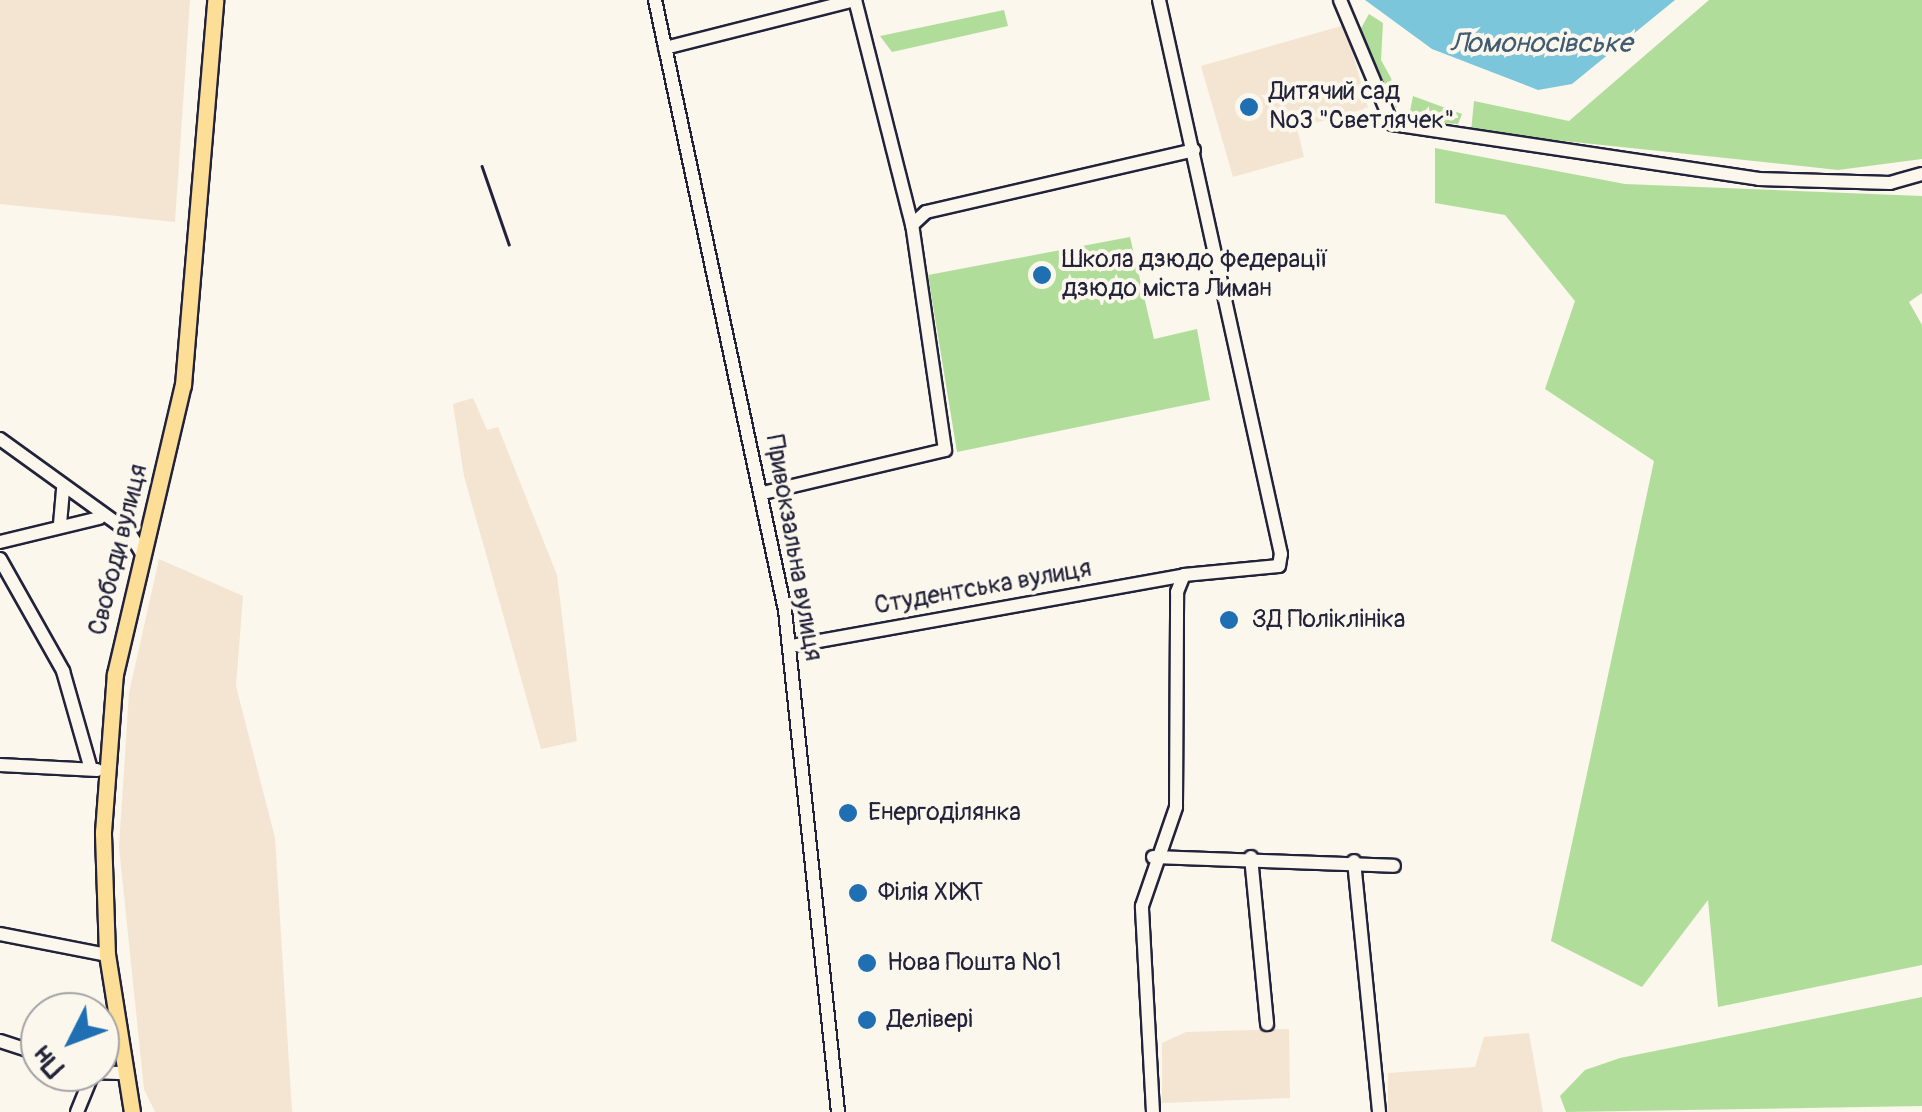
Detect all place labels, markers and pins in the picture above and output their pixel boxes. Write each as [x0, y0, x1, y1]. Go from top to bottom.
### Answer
place label: Дитячий сад №3 "Светлячек" [1269, 78, 1454, 137]
marker: Дитячий сад №3 "Светлячек" [1238, 96, 1260, 118]
place label: Школа дзюдо федерації дзюдо міста Лиман [1062, 246, 1329, 305]
marker: Школа дзюдо федерації дзюдо міста Лиман [1031, 264, 1053, 286]
place label: ЗД Поліклініка [1252, 605, 1405, 635]
marker: ЗД Поліклініка [1216, 607, 1242, 633]
place label: Енергоділянка [868, 798, 1021, 828]
marker: Енергоділянка [837, 802, 859, 824]
place label: Філія ХІЖТ [878, 878, 983, 908]
marker: Філія ХІЖТ [847, 882, 869, 904]
place label: Нова Пошта №1 [887, 948, 1061, 978]
marker: Нова Пошта №1 [856, 952, 878, 974]
place label: Делівері [887, 1005, 973, 1035]
marker: Делівері [856, 1009, 878, 1031]

